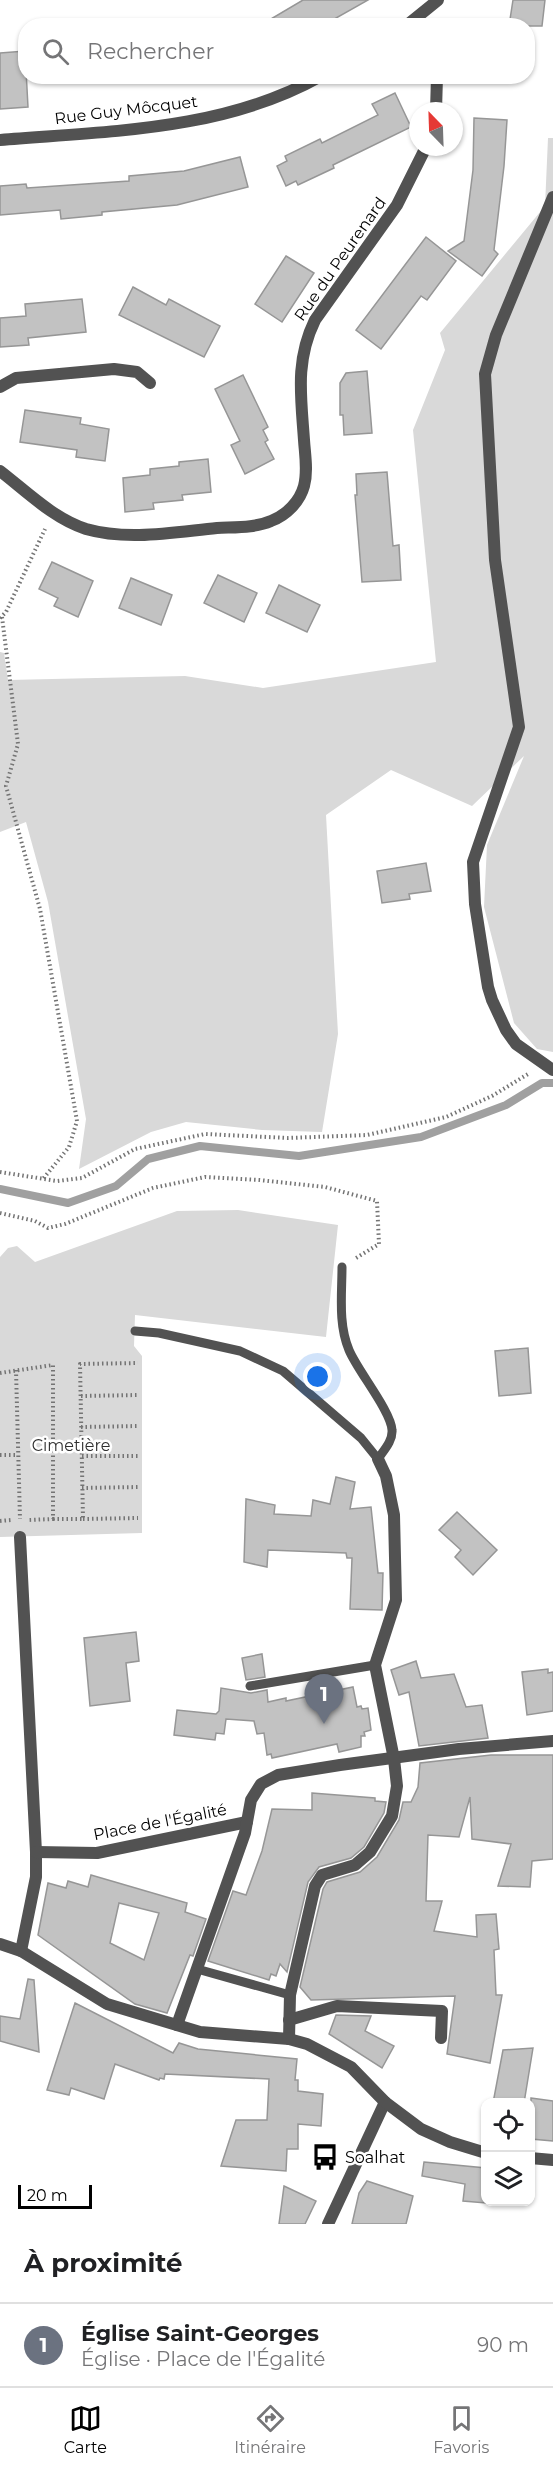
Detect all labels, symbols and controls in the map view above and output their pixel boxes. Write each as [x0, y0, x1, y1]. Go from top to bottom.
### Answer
search box [18, 18, 535, 84]
icon: search [39, 35, 72, 68]
text: Rechercher [87, 38, 214, 65]
street label: Rue Guy Môcquet [53, 92, 199, 128]
north arrow [409, 102, 463, 156]
street label: Rue du Peurenard [290, 193, 390, 325]
your location [303, 1362, 332, 1391]
park label: Cimetière [32, 1436, 110, 1455]
pin: 1 [304, 1674, 344, 1724]
street label: Place de l'Égalité [92, 1800, 228, 1844]
map controls [481, 2098, 535, 2206]
button: locate [481, 2098, 535, 2152]
bus stop icon: Soalhat [310, 2142, 340, 2172]
place label: Soalhat [345, 2148, 406, 2167]
button: layers [481, 2152, 535, 2206]
scale bar [18, 2182, 92, 2210]
text: 20 m [27, 2186, 68, 2205]
text: À proximité [24, 2247, 183, 2279]
text: Église Saint-Georges [81, 2320, 319, 2347]
text: 1 [40, 2333, 47, 2357]
text: 90 m [477, 2333, 529, 2357]
text: Église · Place de l'Égalité [81, 2347, 325, 2371]
tab: Carte [64, 2402, 107, 2457]
tab: Itinéraire [234, 2402, 306, 2457]
tab: Favoris [433, 2402, 489, 2457]

